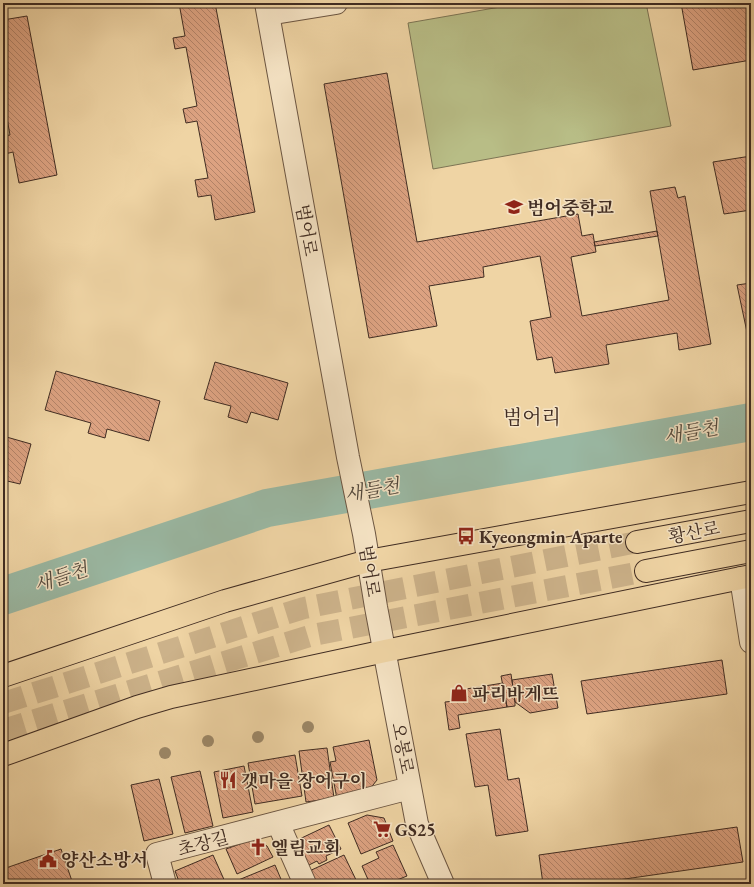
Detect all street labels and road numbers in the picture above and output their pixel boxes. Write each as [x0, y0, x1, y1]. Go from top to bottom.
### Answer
street label: 범어로 [291, 202, 323, 258]
street label: 황산로 [666, 516, 722, 548]
street label: 범어로 [355, 543, 385, 599]
street label: 오봉로 [387, 720, 419, 776]
street label: 초장길 [175, 825, 231, 861]

